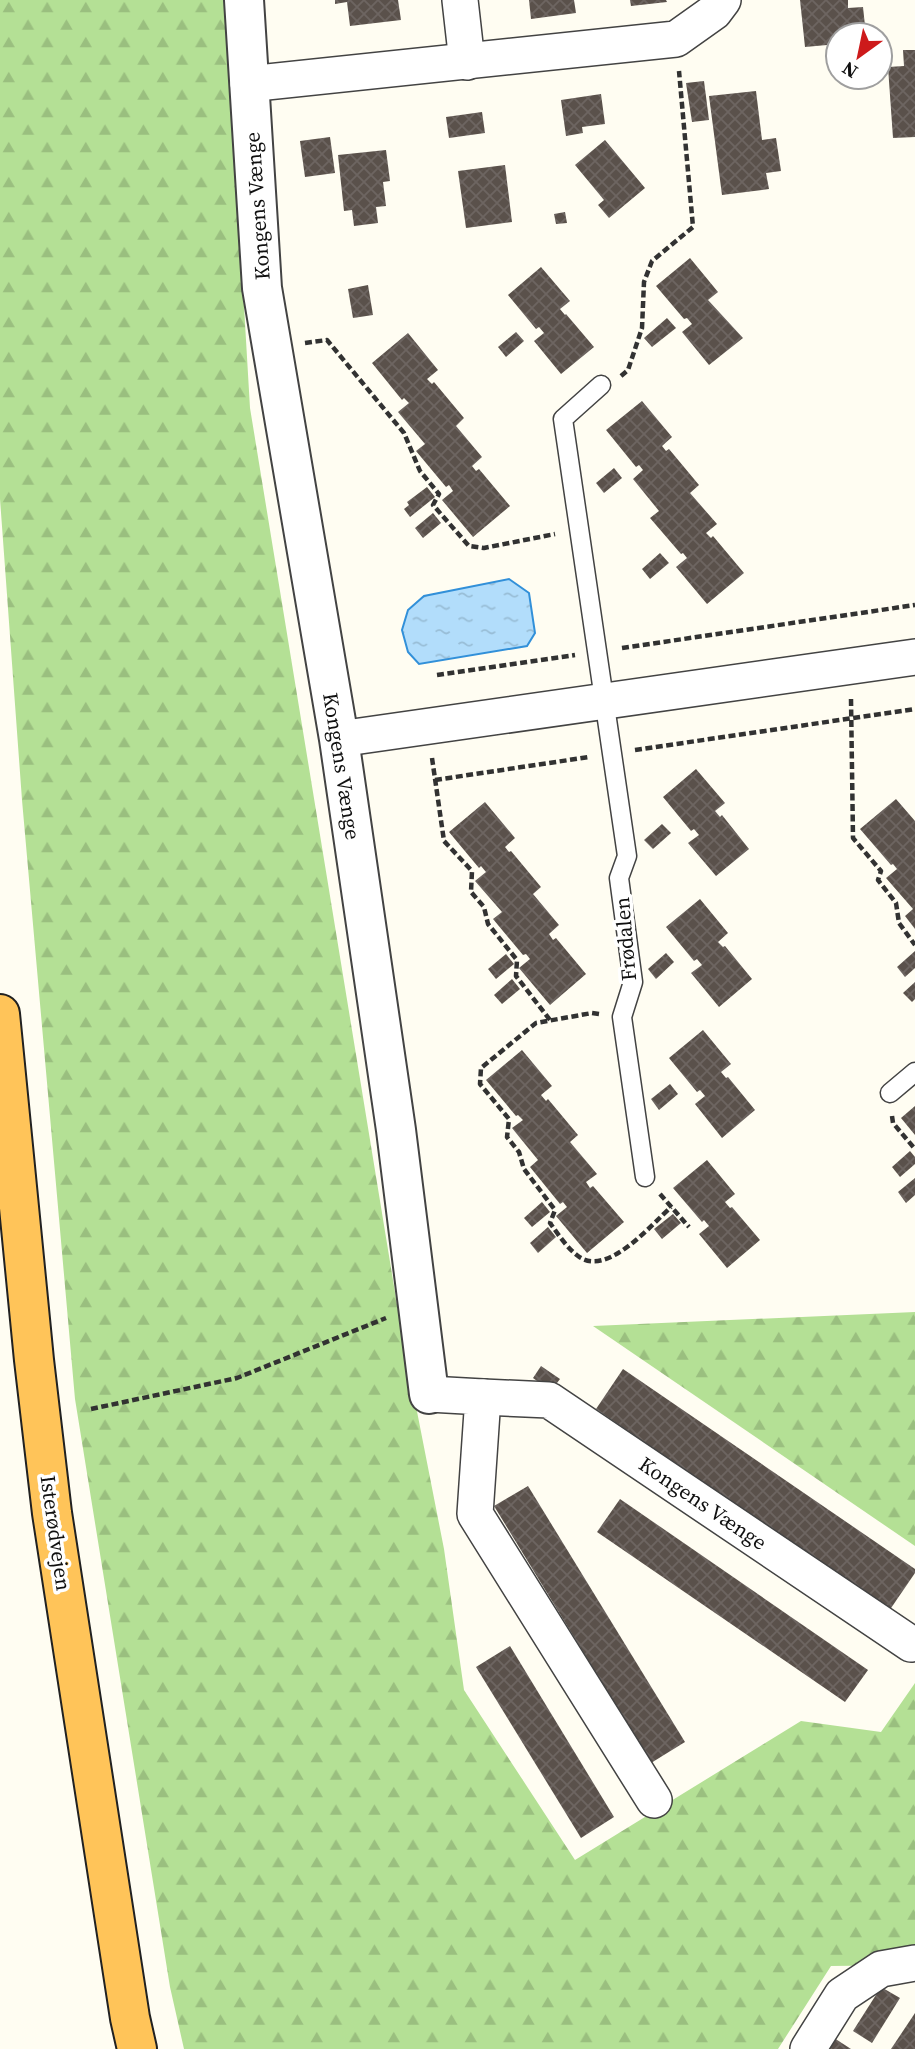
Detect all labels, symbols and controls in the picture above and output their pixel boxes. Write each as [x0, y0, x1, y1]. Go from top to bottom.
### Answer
north arrow [824, 21, 894, 91]
text: N [837, 55, 863, 85]
street label: Kongens Vænge [237, 131, 277, 281]
street label: Kongens Vænge [316, 690, 368, 842]
street label: Frødalen [607, 896, 643, 982]
street label: Kongens Vænge [633, 1449, 773, 1557]
street label: Isterødvejen [34, 1474, 78, 1593]

